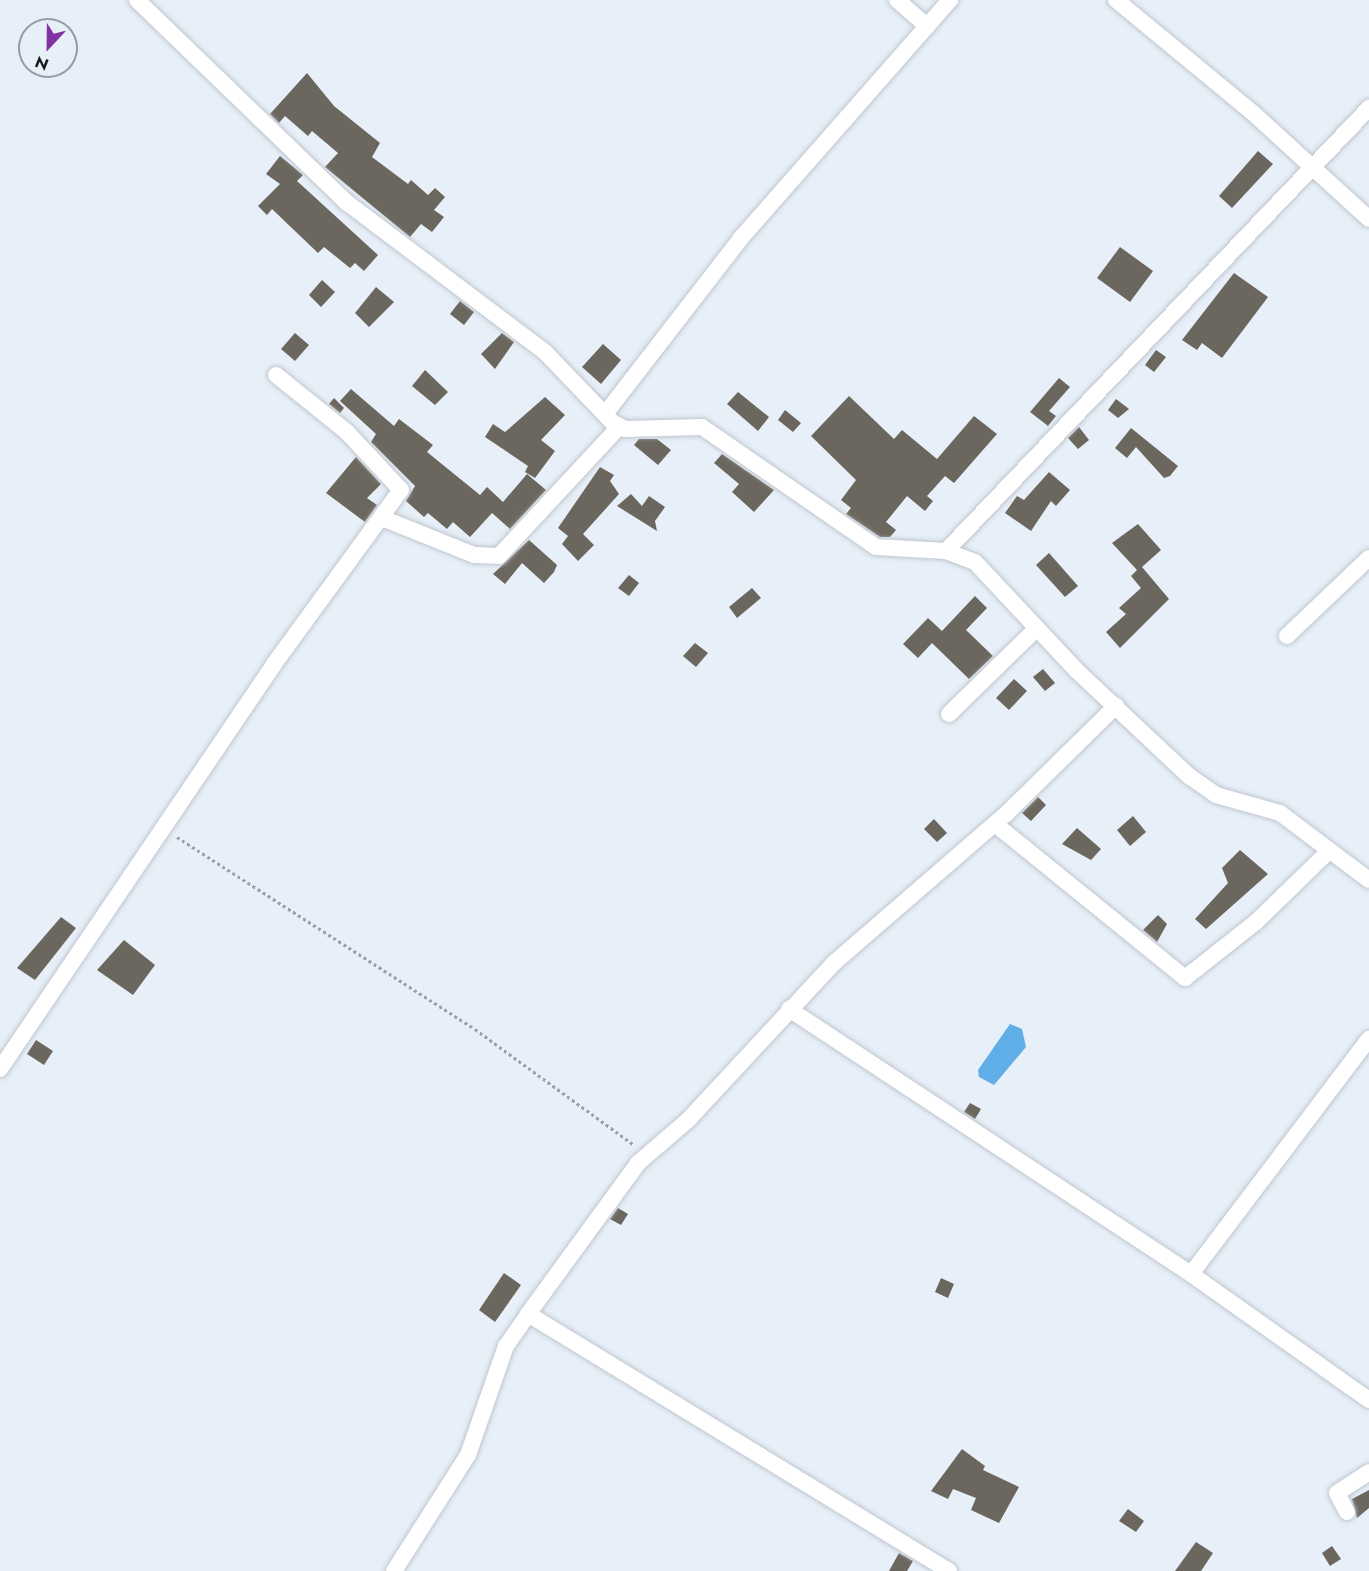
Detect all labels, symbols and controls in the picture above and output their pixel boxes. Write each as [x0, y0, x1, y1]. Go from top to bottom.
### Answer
north arrow [18, 18, 78, 78]
text: N [32, 50, 52, 76]

